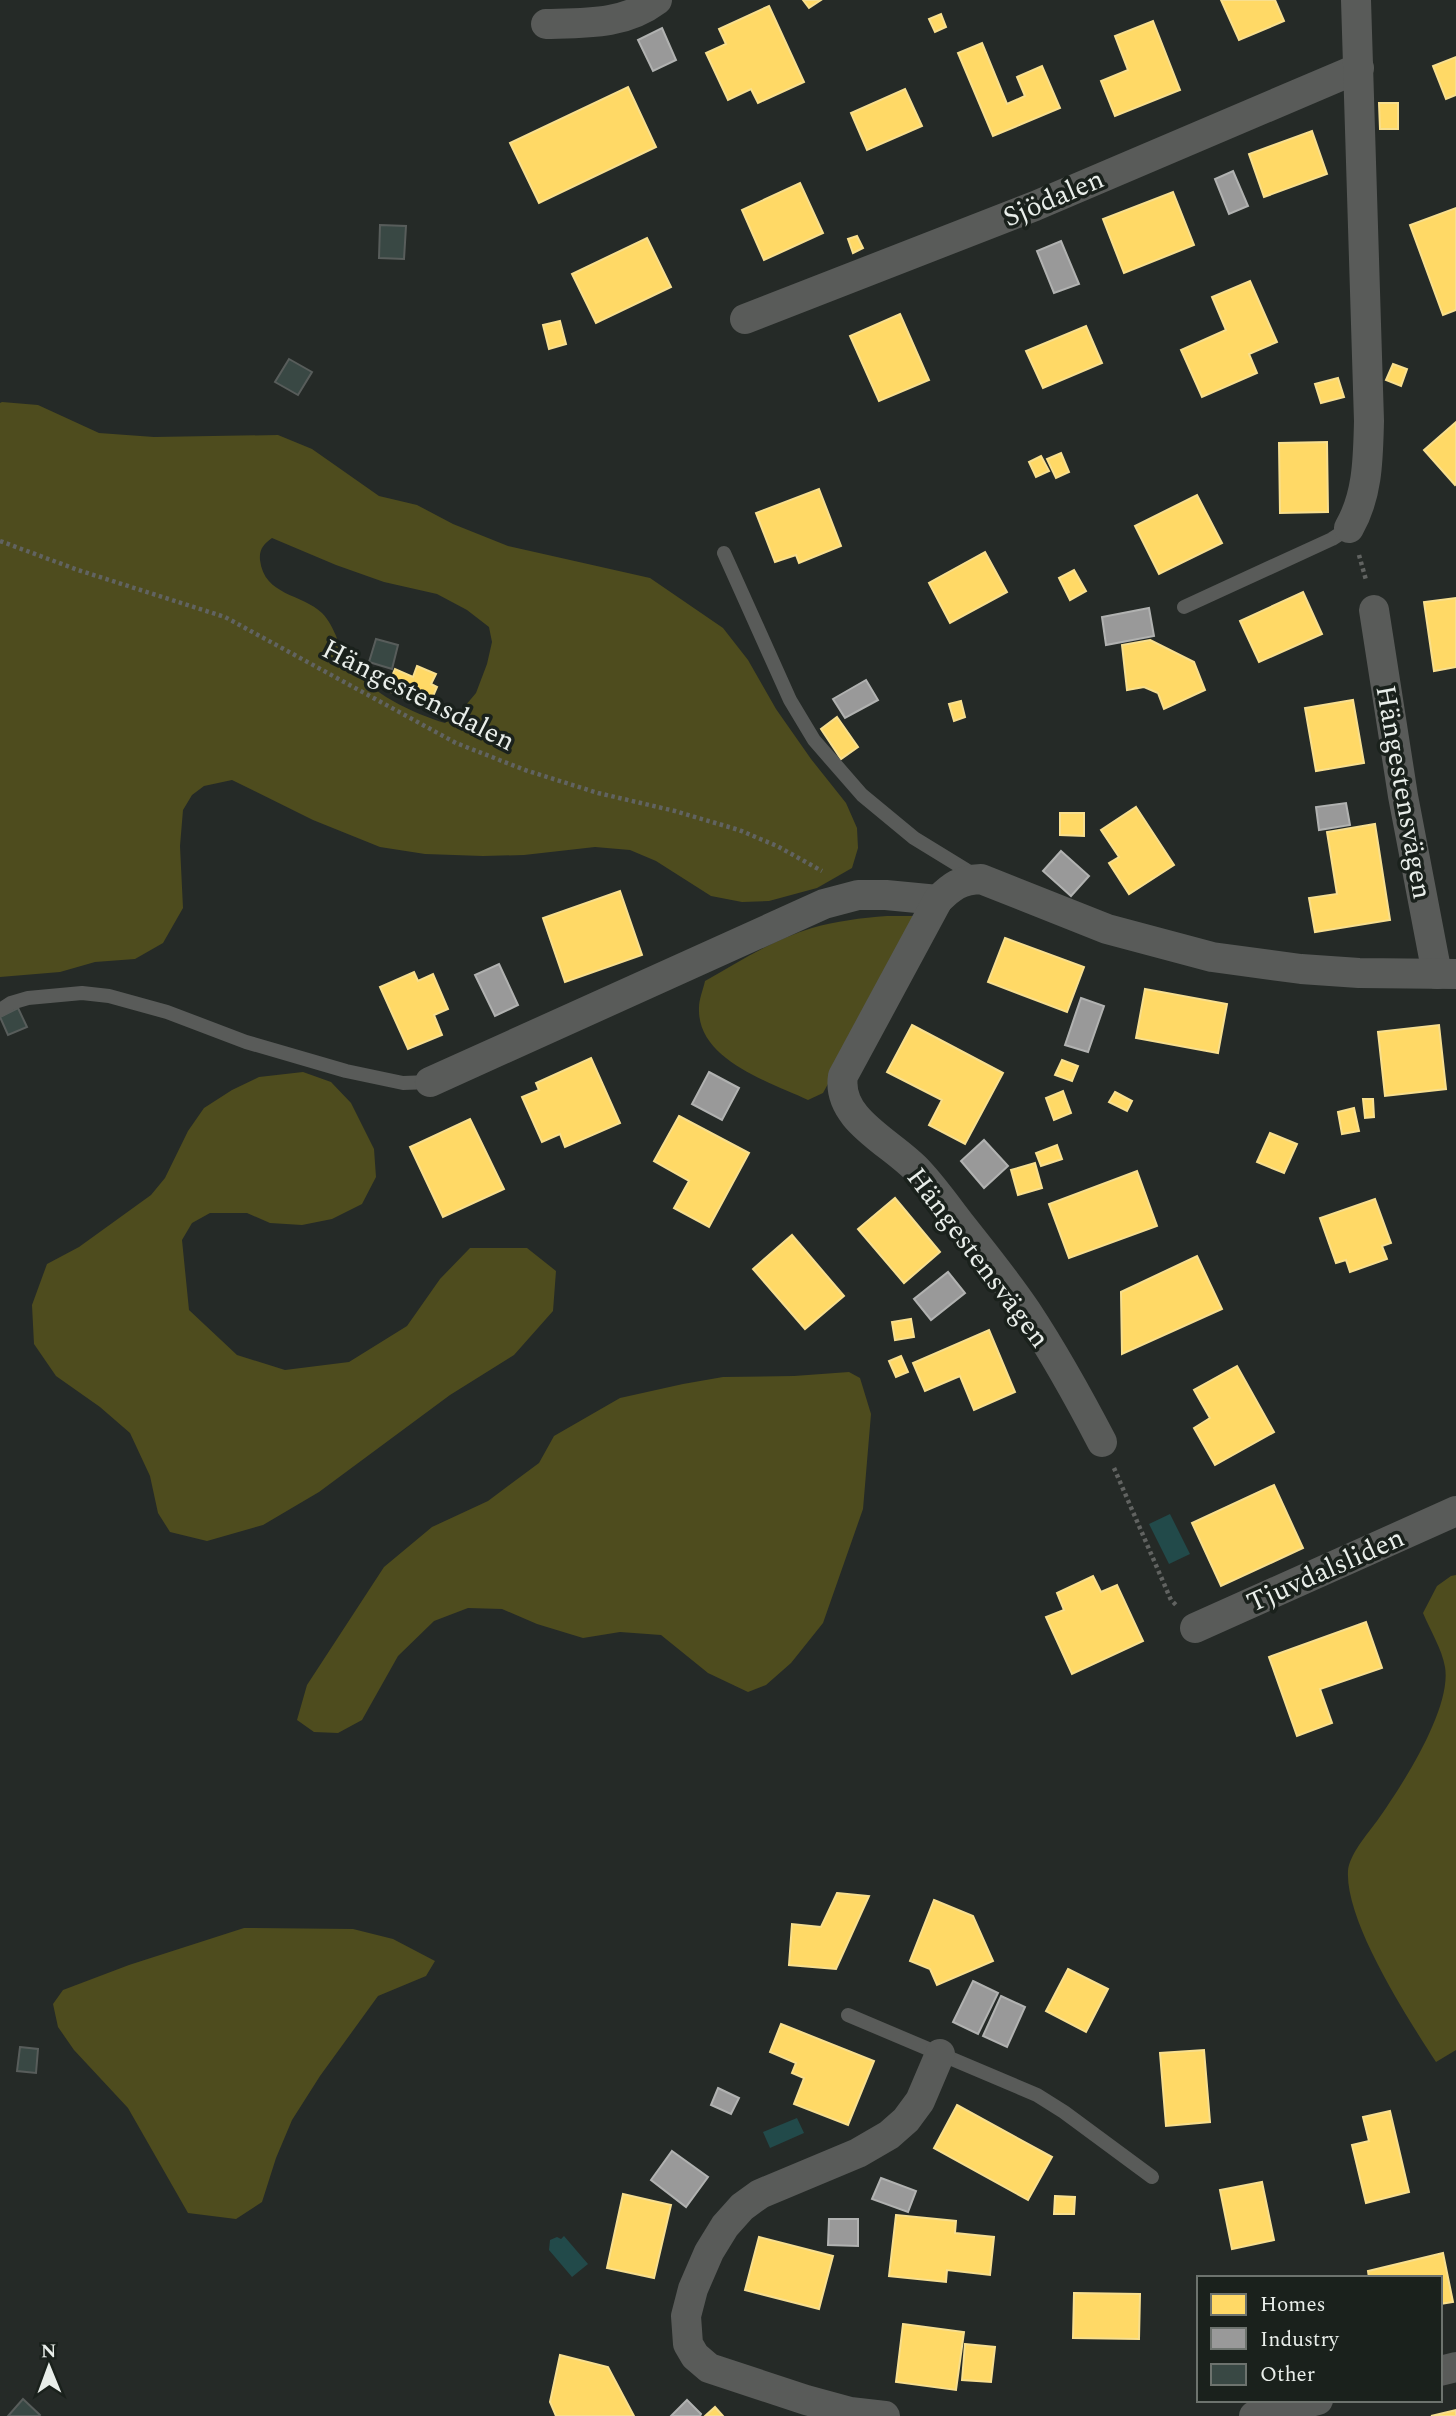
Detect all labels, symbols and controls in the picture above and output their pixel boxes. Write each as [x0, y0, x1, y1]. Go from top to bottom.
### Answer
street label: Sjödalen [996, 158, 1111, 239]
street label: Hängestensdalen [314, 628, 523, 763]
street label: Hängestensvägen [1364, 682, 1444, 903]
street label: Hängestensvägen [895, 1158, 1060, 1357]
street label: Tjuvdalsliden [1240, 1516, 1411, 1624]
legend [1197, 2276, 1442, 2402]
text: Homes [1260, 2289, 1326, 2321]
text: Industry [1260, 2324, 1340, 2356]
north arrow [14, 2332, 84, 2402]
text: N [41, 2337, 57, 2366]
text: Other [1260, 2359, 1315, 2391]

